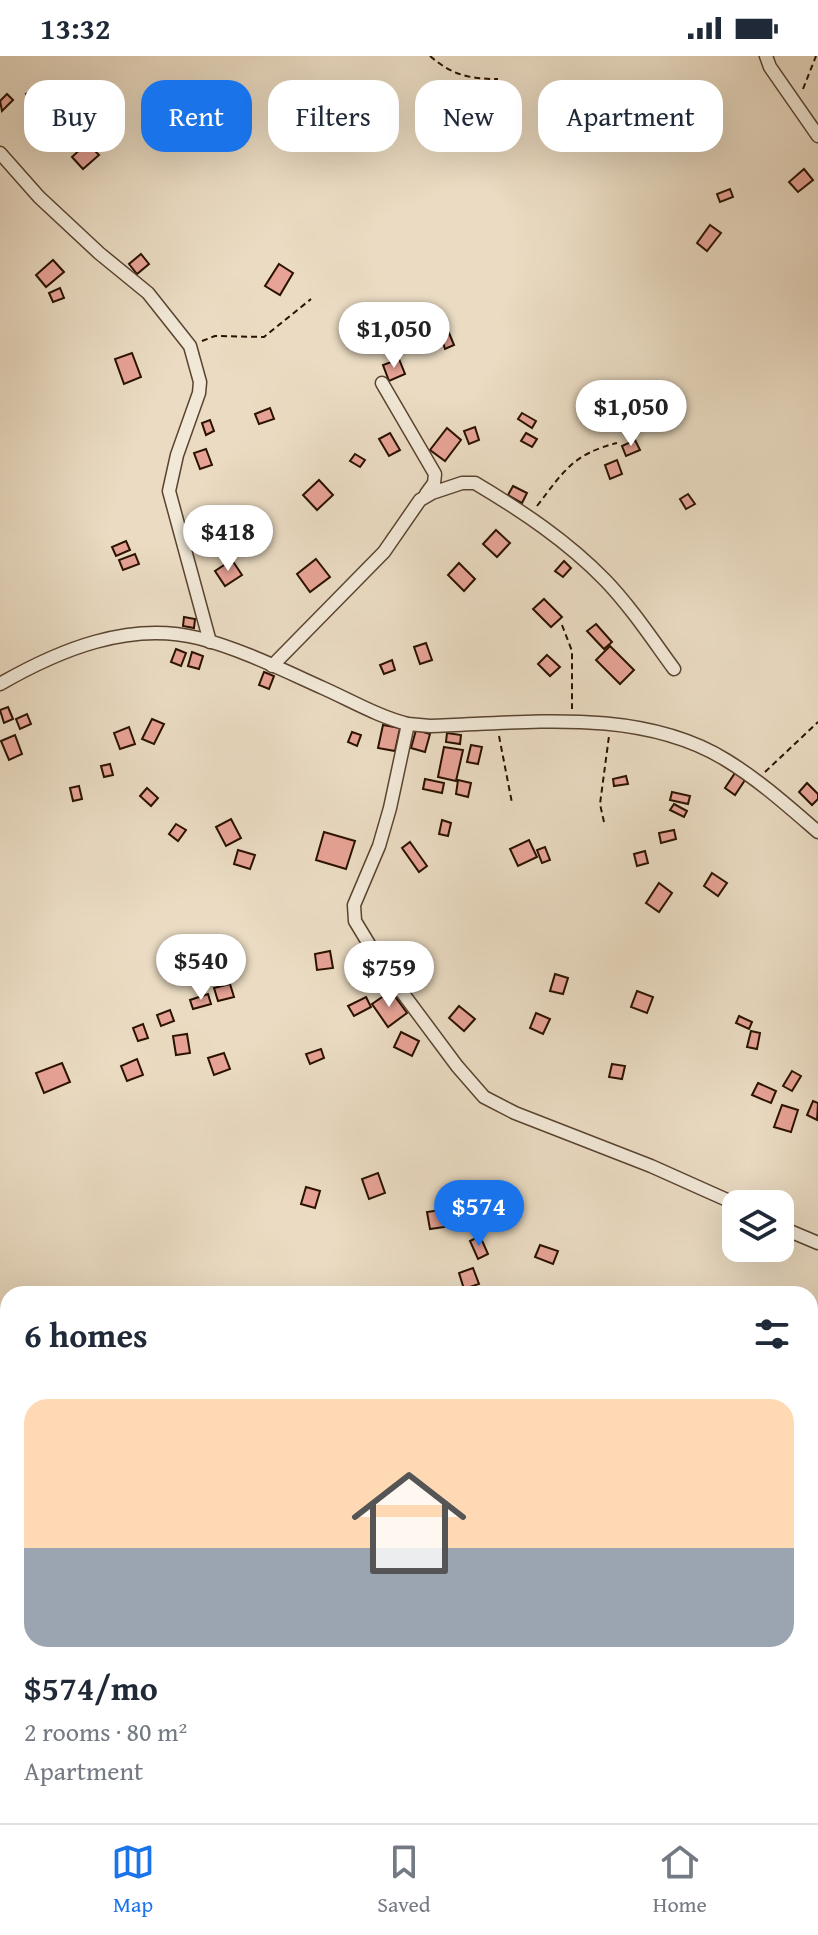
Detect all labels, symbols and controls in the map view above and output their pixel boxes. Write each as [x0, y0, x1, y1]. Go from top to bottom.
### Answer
text: 13:32 [40, 6, 111, 50]
chip: Buy [24, 80, 125, 152]
chip: Rent [141, 80, 252, 152]
chip: Filters [268, 80, 399, 152]
chip: New [415, 80, 522, 152]
chip: Apartment [538, 80, 723, 152]
pin: $1,050 [329, 302, 459, 370]
text: $1,050 [357, 308, 431, 347]
pin: $1,050 [566, 380, 696, 448]
text: $1,050 [594, 386, 668, 425]
pin: $418 [181, 505, 275, 573]
text: $418 [201, 511, 255, 550]
pin: $540 [154, 934, 248, 1002]
text: $540 [174, 940, 228, 979]
pin: $759 [342, 941, 436, 1009]
text: $759 [362, 947, 416, 986]
pin: $574 [432, 1180, 526, 1248]
text: $574 [452, 1186, 506, 1225]
map controls [722, 1190, 794, 1262]
button: layers [722, 1190, 794, 1262]
text: 6 homes [24, 1310, 148, 1359]
icon: filters [750, 1312, 794, 1356]
icon: home [337, 1451, 481, 1595]
text: $574/mo [24, 1663, 158, 1712]
text: 2 rooms · 80 m² [24, 1712, 187, 1751]
text: Apartment [24, 1751, 143, 1790]
tab: Map [111, 1840, 155, 1920]
tab: Saved [377, 1840, 431, 1920]
tab: Home [653, 1840, 707, 1920]

